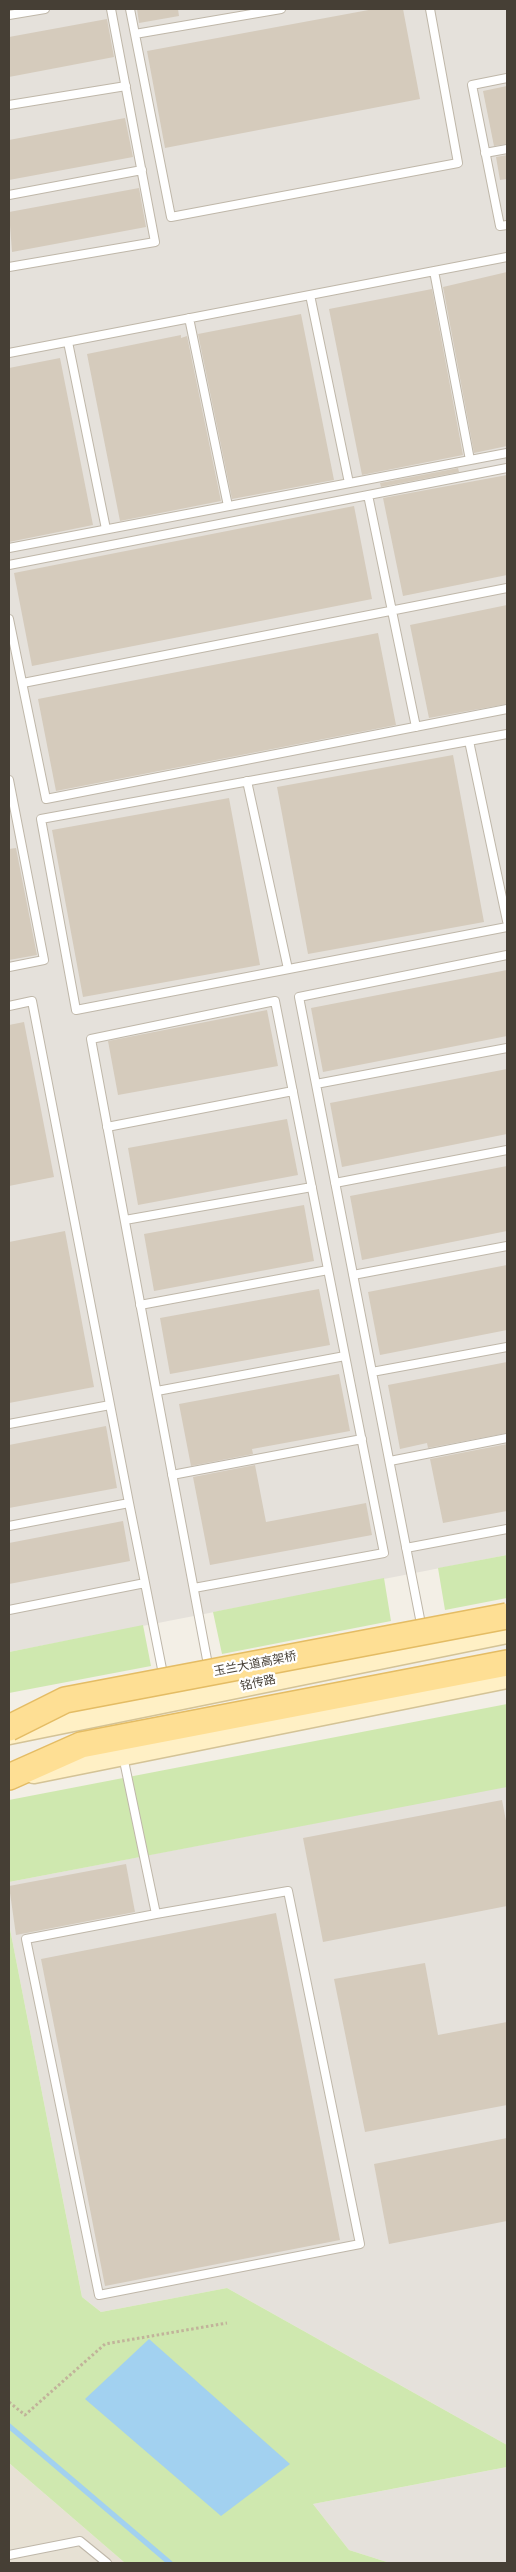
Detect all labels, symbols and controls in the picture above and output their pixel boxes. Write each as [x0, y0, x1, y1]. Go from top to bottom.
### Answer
street label: 玉兰大道高架桥 [212, 1649, 298, 1679]
street label: 铭传路 [239, 1672, 277, 1694]

